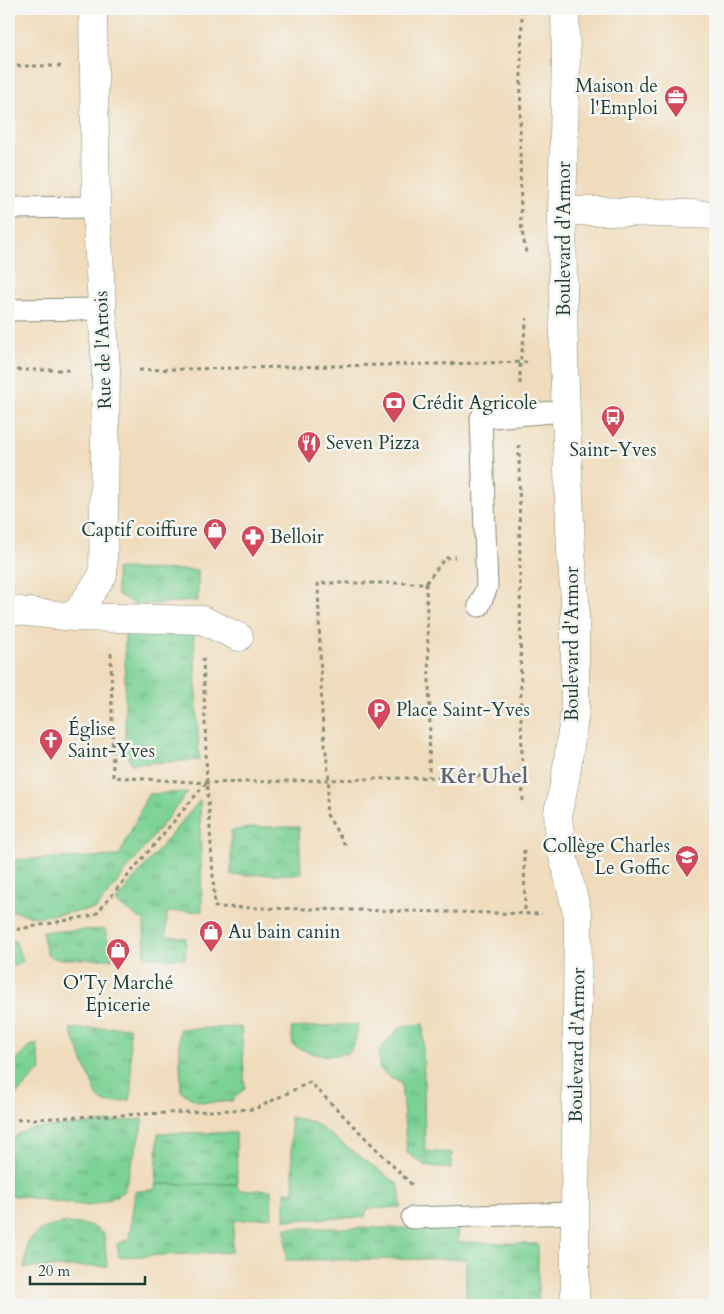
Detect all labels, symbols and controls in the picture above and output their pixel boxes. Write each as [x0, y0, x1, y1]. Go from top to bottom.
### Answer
place label: Maison de l'Emploi [575, 73, 658, 121]
office icon: Maison de l'Emploi [663, 84, 689, 118]
street label: Boulevard d'Armor [551, 161, 577, 317]
street label: Rue de l'Artois [88, 290, 118, 410]
bank icon: Crédit Agricole [381, 390, 407, 424]
place label: Crédit Agricole [412, 390, 538, 416]
bus stop icon: Saint-Yves [600, 404, 626, 438]
restaurant icon: Seven Pizza [296, 430, 322, 464]
place label: Seven Pizza [326, 430, 420, 456]
place label: Saint-Yves [569, 437, 657, 463]
place label: Captif coiffure [81, 517, 198, 543]
shop icon: Captif coiffure [202, 517, 228, 551]
pharmacy icon: Belloir [240, 524, 266, 558]
place label: Belloir [270, 524, 324, 550]
street label: Boulevard d'Armor [559, 566, 585, 722]
parking icon: Place Saint-Yves [366, 697, 392, 731]
place label: Place Saint-Yves [396, 697, 530, 723]
place label: Église Saint-Yves [68, 716, 155, 764]
church icon: Église Saint-Yves [38, 727, 64, 761]
district label: Kêr Uhel [440, 762, 528, 791]
place label: Collège Charles Le Goffic [543, 833, 670, 881]
school or university icon: Collège Charles Le Goffic [674, 844, 700, 878]
shop icon: Au bain canin [198, 919, 224, 953]
place label: Au bain canin [228, 919, 341, 945]
shop icon: O'Ty Marché Epicerie [105, 937, 131, 971]
street label: Boulevard d'Armor [563, 967, 591, 1123]
place label: O'Ty Marché Epicerie [63, 970, 173, 1018]
scale bar [30, 1254, 145, 1286]
text: 20 m [38, 1261, 70, 1281]

